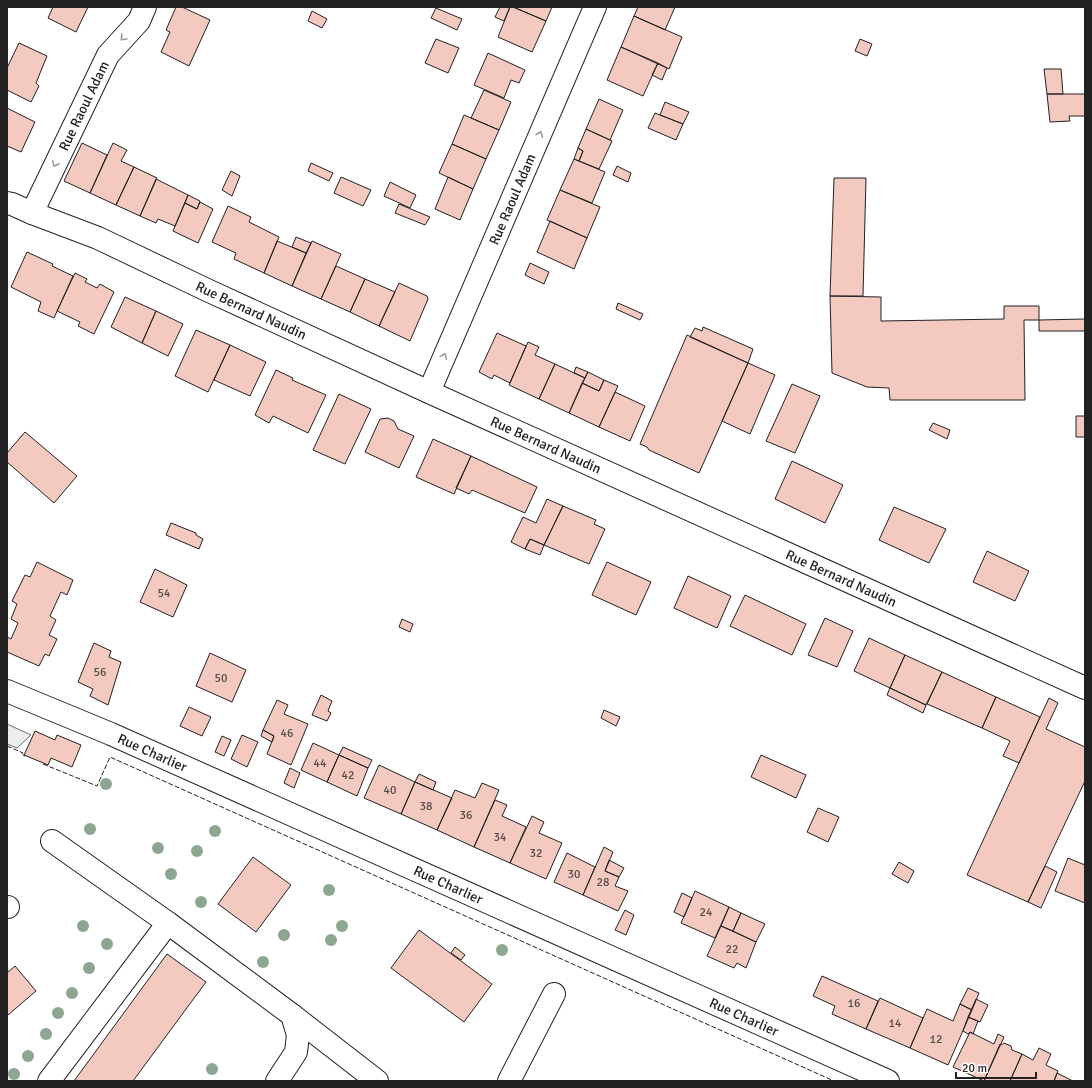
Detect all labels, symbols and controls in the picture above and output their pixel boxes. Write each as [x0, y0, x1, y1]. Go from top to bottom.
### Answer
one-way arrow [121, 34, 128, 41]
street label: Rue Raoul Adam [55, 58, 113, 154]
one-way arrow [535, 131, 543, 138]
street label: Rue Raoul Adam [485, 151, 540, 248]
one-way arrow [52, 160, 60, 168]
street label: Rue Bernard Naudin [193, 278, 309, 344]
one-way arrow [439, 353, 447, 361]
street label: Rue Bernard Naudin [488, 413, 604, 478]
street label: Rue Bernard Naudin [783, 546, 899, 611]
house number: 54 [158, 586, 171, 601]
house number: 56 [94, 665, 106, 680]
house number: 50 [215, 671, 227, 686]
house number: 46 [281, 726, 293, 741]
street label: Rue Charlier [115, 730, 190, 776]
house number: 44 [314, 756, 327, 771]
house number: 42 [342, 768, 354, 783]
house number: 40 [384, 783, 396, 798]
house number: 38 [420, 799, 432, 814]
house number: 36 [460, 808, 472, 823]
house number: 34 [494, 830, 507, 845]
house number: 32 [530, 846, 542, 861]
street label: Rue Charlier [411, 862, 486, 908]
house number: 30 [568, 867, 580, 882]
house number: 28 [597, 875, 609, 890]
house number: 24 [700, 905, 713, 920]
house number: 22 [726, 942, 738, 957]
street label: Rue Charlier [707, 994, 782, 1040]
house number: 16 [848, 996, 860, 1011]
house number: 14 [889, 1016, 902, 1031]
house number: 12 [930, 1032, 942, 1047]
scale bar [956, 1054, 1036, 1080]
text: 20 m [962, 1061, 987, 1076]

